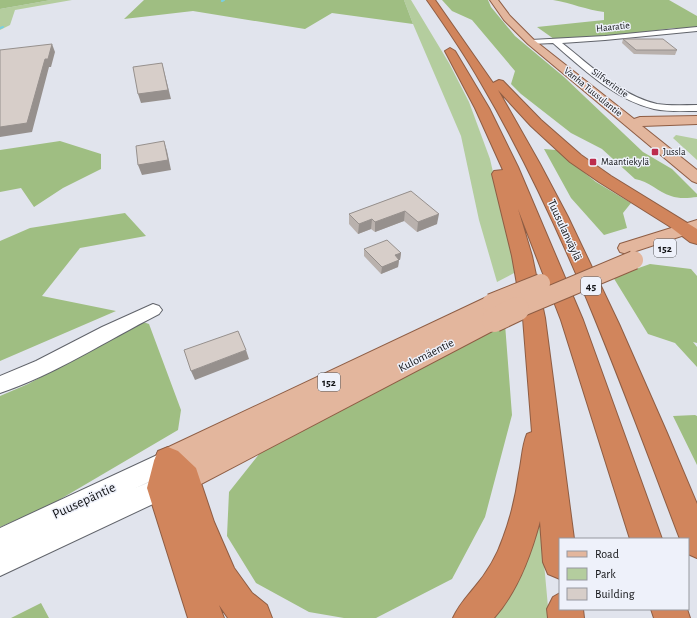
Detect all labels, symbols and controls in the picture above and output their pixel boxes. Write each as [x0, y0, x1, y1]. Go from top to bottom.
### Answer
street label: Haaratie [596, 20, 631, 34]
street label: Vanha Tuusulantie [562, 66, 624, 119]
street label: Silfverintie [590, 66, 630, 100]
marker: Jussla [650, 147, 660, 157]
place label: Jussla [663, 147, 686, 157]
marker: Maantiekylä [588, 157, 598, 167]
place label: Maantiekylä [601, 157, 650, 167]
street label: Tuusulanväylä [545, 198, 585, 263]
road number: 152 [654, 239, 676, 257]
road number: 45 [581, 277, 601, 295]
street label: Kulomäentie [396, 336, 456, 374]
road number: 152 [318, 373, 340, 391]
street label: Puusepäntie [50, 480, 118, 522]
legend [559, 538, 689, 610]
text: Road [595, 548, 619, 560]
text: Park [595, 568, 616, 580]
text: Building [595, 588, 635, 600]

